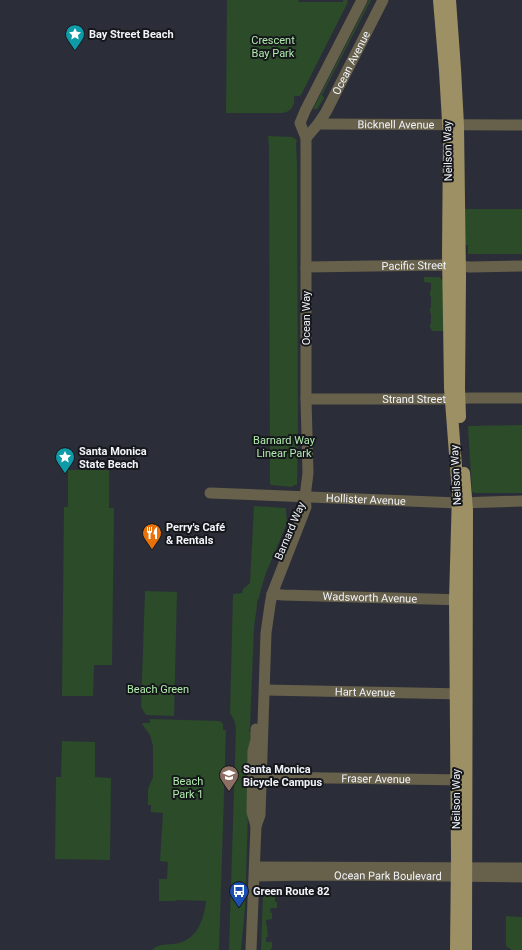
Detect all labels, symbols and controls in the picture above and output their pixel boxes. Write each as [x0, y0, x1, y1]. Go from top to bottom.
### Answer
place icon: Bay Street Beach [64, 23, 86, 51]
place label: Bay Street Beach [89, 28, 174, 41]
street label: Ocean Avenue [329, 29, 373, 97]
park label: Crescent Bay Park [251, 34, 295, 60]
street label: Bicknell Avenue [357, 118, 435, 131]
street label: Neilson Way [441, 120, 455, 181]
street label: Pacific Street [381, 258, 447, 272]
street label: Ocean Way [300, 290, 313, 345]
street label: Strand Street [382, 392, 446, 406]
park label: Barnard Way Linear Park [253, 434, 316, 460]
street label: Neilson Way [448, 444, 464, 506]
place label: Santa Monica State Beach [79, 445, 147, 471]
place icon: Santa Monica State Beach [54, 446, 76, 474]
street label: Hollister Avenue [326, 491, 406, 507]
street label: Barnard Way [272, 499, 308, 562]
place label: Perry's Café & Rentals [166, 521, 225, 547]
restaurant icon: Perry's Café & Rentals [141, 522, 163, 550]
street label: Wadsworth Avenue [323, 590, 417, 605]
park label: Beach Green [127, 683, 189, 696]
street label: Hart Avenue [335, 685, 395, 699]
place label: Santa Monica Bicycle Campus [243, 763, 322, 789]
school or university icon: Santa Monica Bicycle Campus [218, 764, 240, 792]
street label: Neilson Way [450, 768, 463, 829]
street label: Fraser Avenue [341, 772, 411, 786]
park label: Beach Park 1 [172, 775, 204, 801]
street label: Ocean Park Boulevard [334, 869, 442, 882]
bus stop icon: Green Route 82 [228, 880, 250, 908]
place label: Green Route 82 [253, 885, 330, 898]

